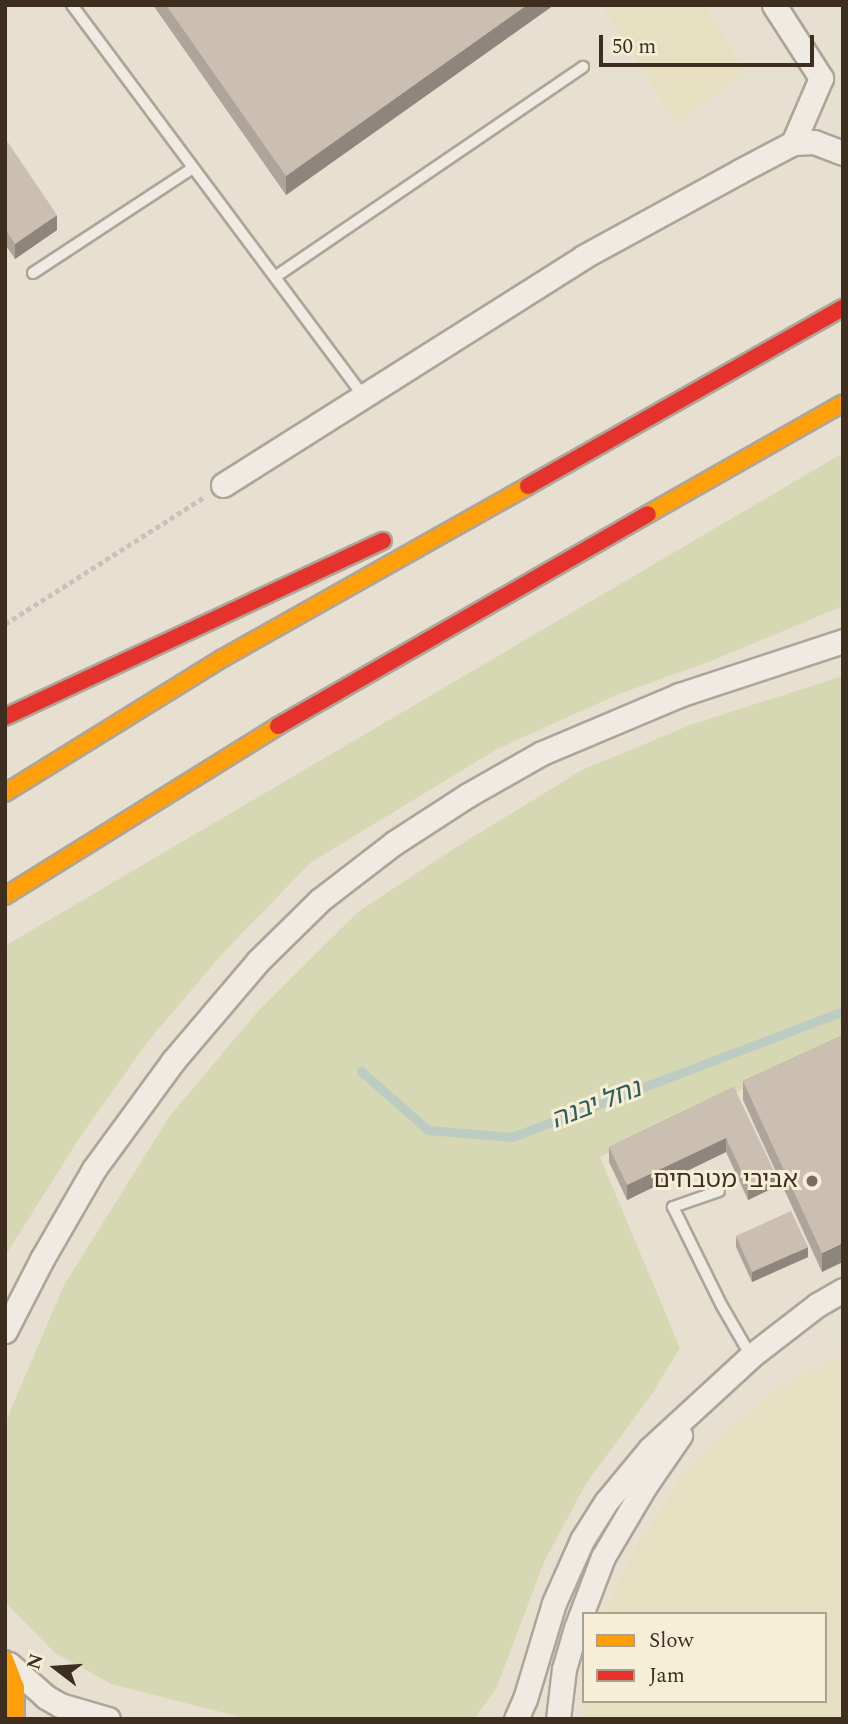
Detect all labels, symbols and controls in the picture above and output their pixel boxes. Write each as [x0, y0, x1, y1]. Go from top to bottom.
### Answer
scale bar [603, 21, 818, 65]
text: 50 m [612, 31, 656, 63]
water label: נחל יבנה [547, 1074, 645, 1136]
place label: אביבי מטבחים [653, 1167, 798, 1195]
marker: אביבי מטבחים [804, 1173, 820, 1189]
legend [582, 1612, 827, 1703]
text: Slow [649, 1625, 693, 1657]
north arrow [21, 1633, 91, 1703]
text: N [19, 1650, 52, 1673]
text: Jam [649, 1660, 685, 1692]

